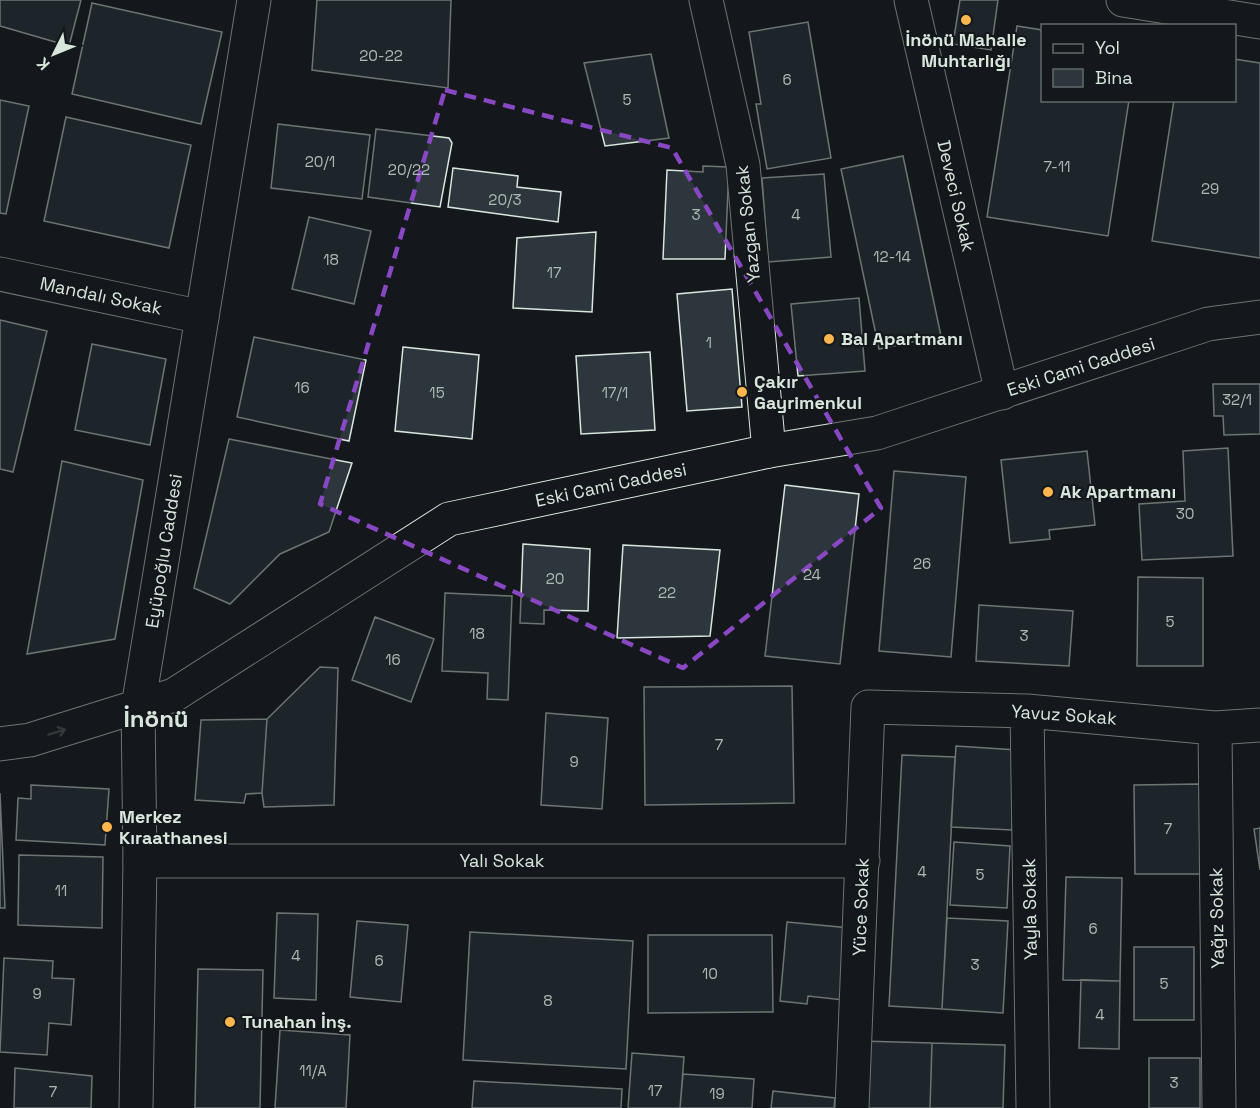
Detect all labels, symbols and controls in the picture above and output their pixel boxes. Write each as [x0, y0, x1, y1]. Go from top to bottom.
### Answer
marker: İnönü Mahalle Muhtarlığı [959, 13, 973, 27]
north arrow [24, 24, 84, 84]
legend [1041, 24, 1236, 102]
place label: İnönü Mahalle Muhtarlığı [905, 28, 1027, 72]
text: Yol [1095, 36, 1120, 59]
house number: 20-22 [359, 46, 403, 65]
text: K [32, 53, 54, 75]
text: Bina [1095, 66, 1133, 89]
house number: 6 [782, 70, 792, 89]
house number: 5 [623, 90, 632, 109]
street label: Deveci Sokak [932, 138, 981, 254]
house number: 20/1 [305, 152, 335, 171]
house number: 7-11 [1044, 157, 1070, 176]
house number: 20/22 [388, 160, 430, 179]
street label: Yazgan Sokak [730, 164, 765, 284]
house number: 29 [1201, 179, 1219, 198]
house number: 20/3 [488, 190, 522, 209]
house number: 3 [691, 205, 701, 224]
house number: 4 [791, 205, 801, 224]
house number: 12-14 [873, 247, 911, 266]
house number: 18 [323, 250, 339, 269]
house number: 17 [547, 263, 561, 282]
street label: Mandalı Sokak [38, 271, 164, 320]
place label: Bal Apartmanı [841, 327, 963, 350]
marker: Bal Apartmanı [822, 332, 836, 346]
street label: Eski Cami Caddesi [1004, 332, 1158, 401]
house number: 1 [706, 333, 712, 352]
place label: Çakır Gayrimenkul [754, 370, 862, 414]
house number: 16 [294, 378, 310, 397]
house number: 15 [429, 383, 445, 402]
house number: 17/1 [602, 383, 628, 402]
marker: Çakır Gayrimenkul [735, 385, 749, 399]
house number: 32/1 [1222, 390, 1252, 409]
street label: Eski Cami Caddesi [533, 457, 689, 512]
street label: Eyüpoğlu Caddesi [140, 472, 187, 630]
place label: Ak Apartmanı [1060, 480, 1176, 503]
marker: Ak Apartmanı [1041, 485, 1055, 499]
house number: 30 [1176, 504, 1194, 523]
house number: 26 [913, 554, 931, 573]
house number: 24 [803, 565, 821, 584]
house number: 20 [546, 569, 564, 588]
house number: 22 [658, 583, 676, 602]
house number: 5 [1166, 612, 1175, 631]
house number: 18 [469, 624, 485, 643]
house number: 3 [1019, 626, 1029, 645]
house number: 16 [385, 650, 401, 669]
street label: Yavuz Sokak [1010, 699, 1118, 730]
district label: İnönü [123, 703, 189, 734]
one-way arrow [47, 726, 66, 737]
house number: 7 [715, 735, 723, 754]
house number: 9 [569, 752, 579, 771]
place label: Merkez Kıraathanesi [119, 805, 228, 849]
house number: 7 [1164, 819, 1172, 838]
marker: Merkez Kıraathanesi [100, 820, 114, 834]
street label: Yalı Sokak [460, 849, 545, 872]
street label: Yüce Sokak [847, 857, 874, 957]
street label: Yayla Sokak [1017, 858, 1042, 960]
house number: 4 [917, 862, 927, 881]
house number: 5 [976, 865, 985, 884]
street label: Yağız Sokak [1204, 867, 1229, 969]
house number: 11 [55, 881, 67, 900]
house number: 6 [1088, 919, 1098, 938]
house number: 4 [291, 946, 301, 965]
house number: 6 [374, 951, 384, 970]
house number: 3 [970, 955, 980, 974]
house number: 10 [702, 964, 718, 983]
house number: 5 [1160, 974, 1169, 993]
house number: 9 [32, 984, 42, 1003]
house number: 8 [543, 991, 553, 1010]
house number: 4 [1095, 1005, 1105, 1024]
place label: Tunahan İnş. [242, 1010, 352, 1033]
marker: Tunahan İnş. [223, 1015, 237, 1029]
house number: 11/A [299, 1061, 327, 1080]
house number: 3 [1169, 1073, 1179, 1092]
house number: 17 [648, 1081, 662, 1100]
house number: 7 [49, 1082, 57, 1101]
house number: 19 [709, 1084, 725, 1103]

